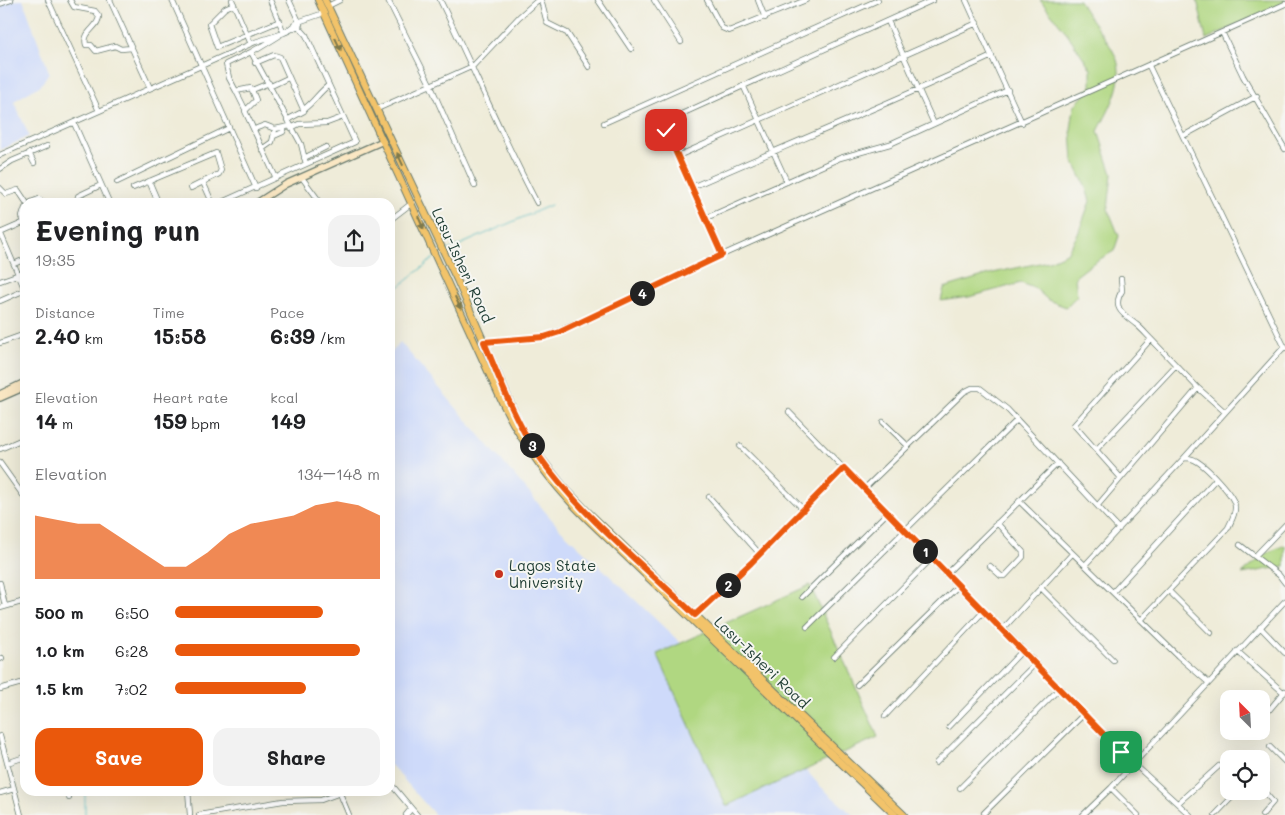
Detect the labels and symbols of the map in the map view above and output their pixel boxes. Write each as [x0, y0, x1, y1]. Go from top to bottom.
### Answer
one-way arrow [334, 37, 342, 51]
pin [645, 109, 687, 151]
one-way arrow [395, 152, 403, 166]
street label: Lasu-Isheri Road [428, 204, 498, 326]
one-way arrow [418, 216, 426, 230]
pin: 4 [630, 280, 654, 306]
one-way arrow [454, 296, 462, 310]
pin: 3 [520, 432, 544, 458]
pin: 1 [912, 538, 938, 564]
place label: Lagos State University [509, 555, 596, 592]
marker: Lagos State University [493, 568, 505, 580]
pin: 2 [716, 572, 740, 598]
street label: Lasu-Isheri Road [710, 611, 814, 713]
north arrow [1220, 690, 1270, 740]
pin [1100, 731, 1142, 773]

